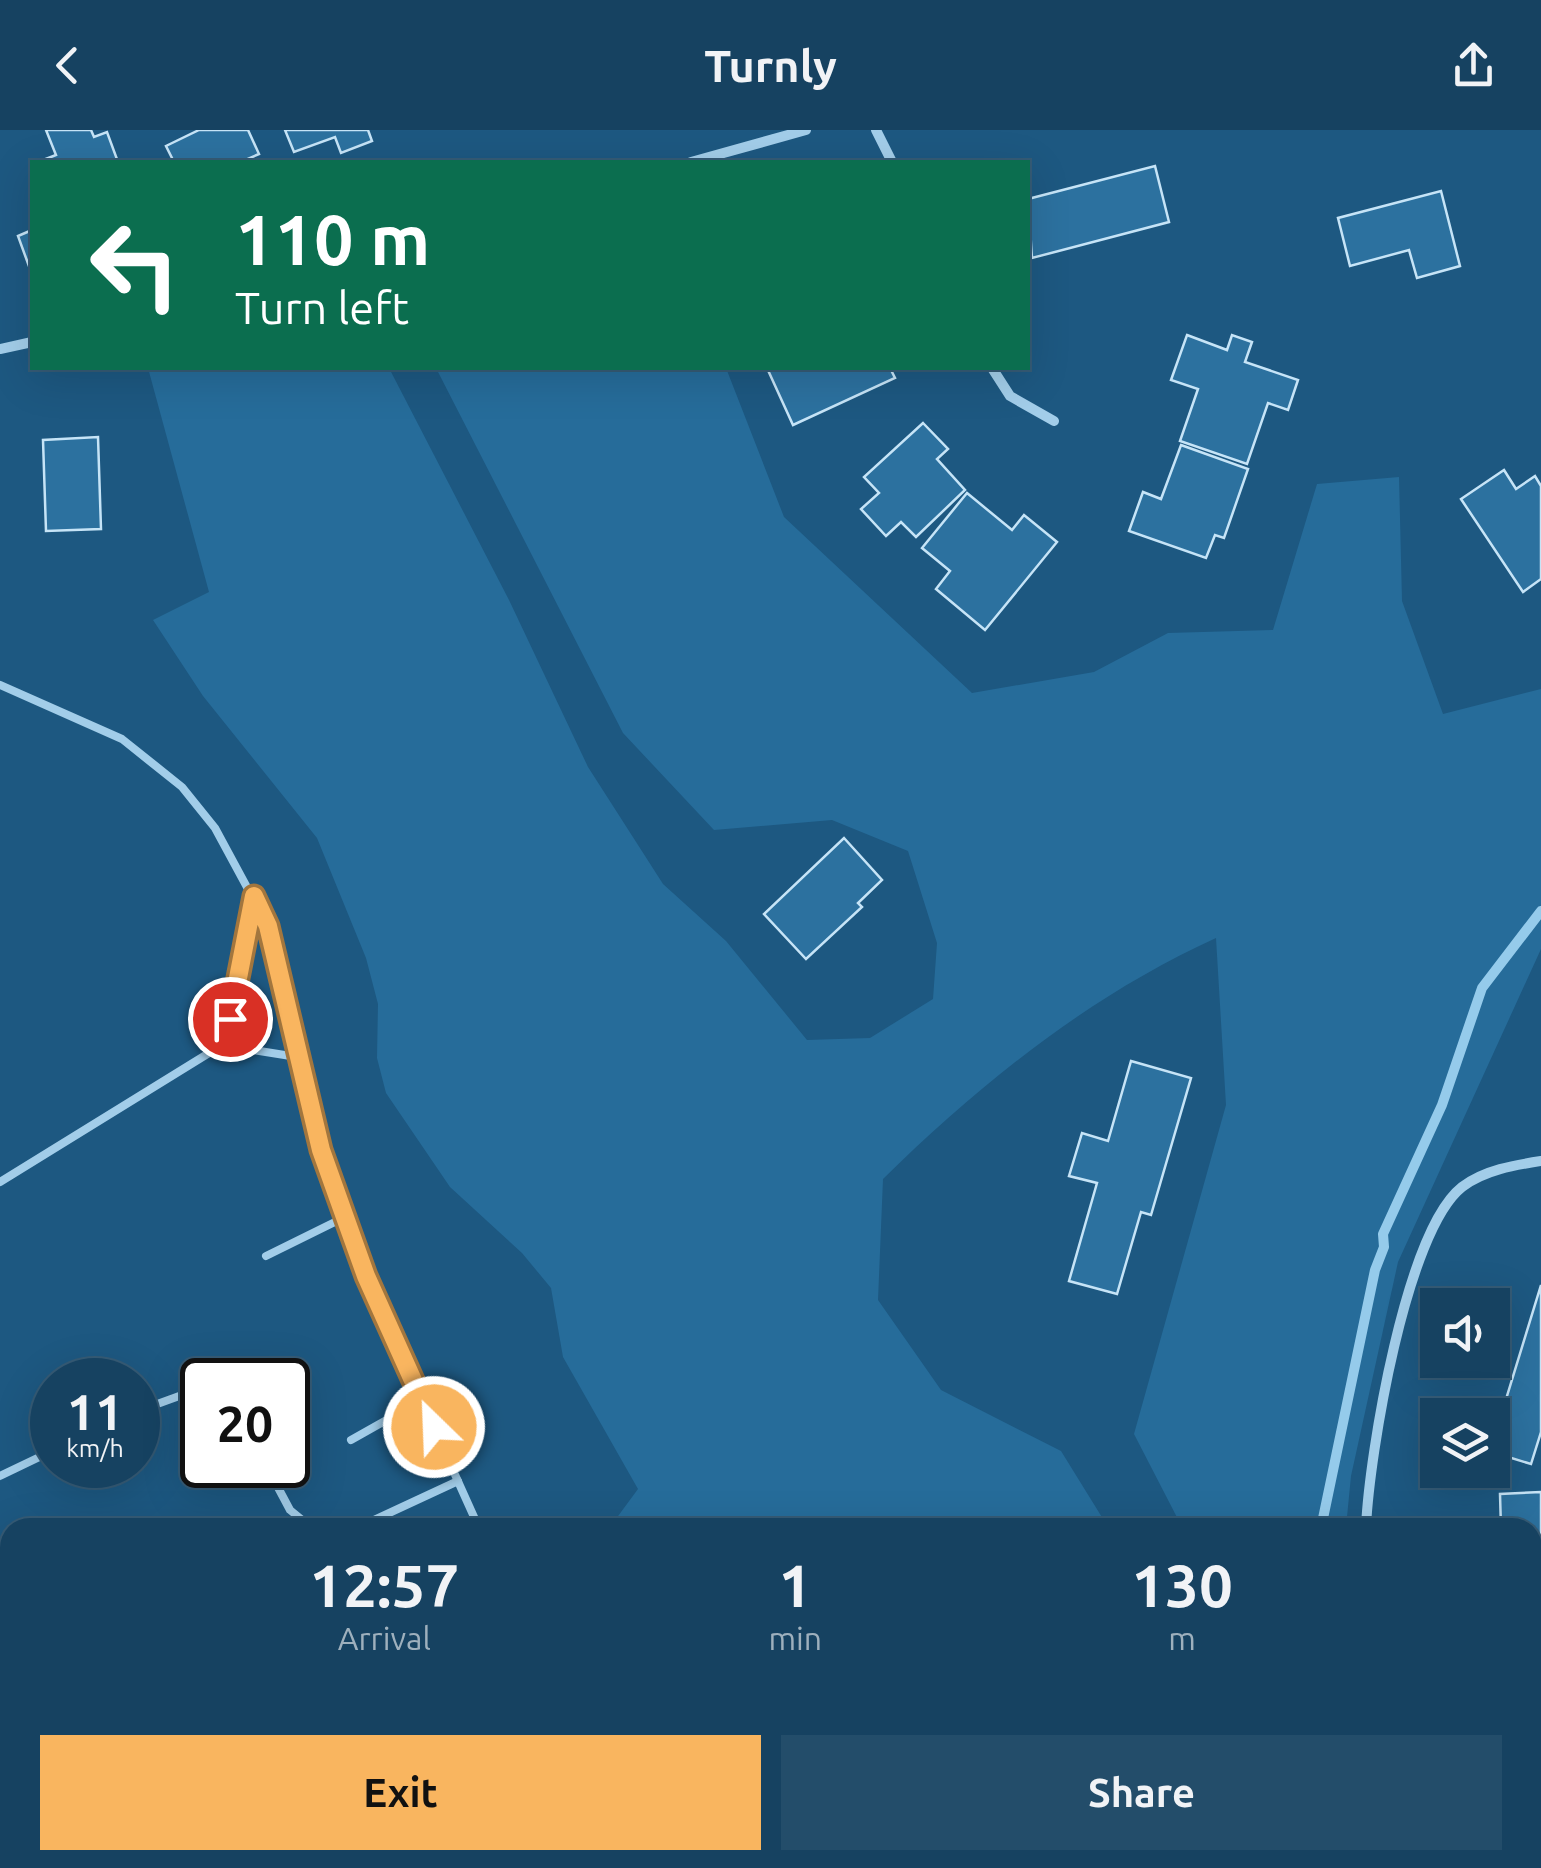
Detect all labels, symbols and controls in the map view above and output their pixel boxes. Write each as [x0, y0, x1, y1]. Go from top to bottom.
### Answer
icon: back [40, 38, 95, 93]
icon: share [1446, 38, 1501, 93]
text: Turnly [704, 40, 837, 91]
icon: left [70, 200, 200, 330]
text: 110 m [235, 200, 430, 278]
text: Turn left [235, 282, 409, 333]
pin [188, 977, 273, 1062]
icon: arrive [203, 992, 258, 1047]
map controls [1420, 1288, 1510, 1488]
button: sound [1420, 1288, 1510, 1378]
speed limit sign: 20 [180, 1358, 310, 1488]
position arrow [382, 1375, 486, 1479]
text: 11 [67, 1383, 123, 1439]
button: layers [1420, 1398, 1510, 1488]
text: km/h [66, 1434, 124, 1462]
text: 12:57 [309, 1551, 459, 1618]
text: 1 [778, 1551, 812, 1618]
text: 130 [1131, 1551, 1233, 1618]
text: Arrival [338, 1620, 431, 1656]
text: min [768, 1620, 822, 1656]
text: m [1168, 1620, 1196, 1656]
button: Exit [40, 1735, 761, 1850]
button: Share [781, 1735, 1502, 1850]

